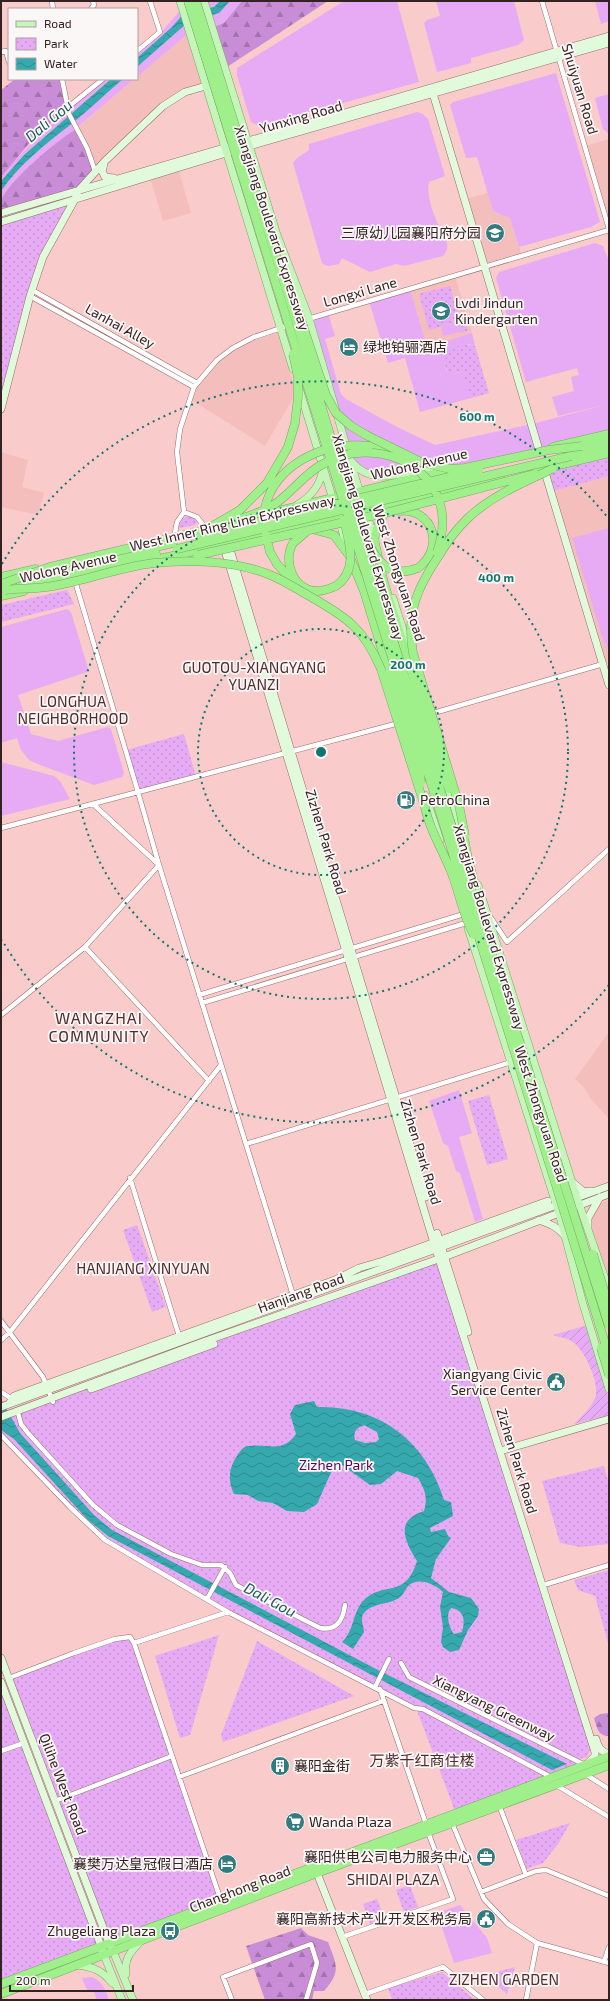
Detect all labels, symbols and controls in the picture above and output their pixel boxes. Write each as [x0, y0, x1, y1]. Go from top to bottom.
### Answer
legend [8, 8, 138, 80]
text: Road [44, 16, 72, 30]
text: Park [44, 36, 69, 50]
street label: Shuiyuan Road [559, 41, 602, 136]
text: Water [44, 56, 78, 70]
water label: Dali Gou [21, 95, 76, 145]
street label: Yunxing Road [257, 97, 344, 136]
street label: Xiangjiang Boulevard Expressway [231, 123, 314, 333]
school or university icon: 三原幼儿园襄阳府分园 [484, 222, 506, 244]
place label: 三原幼儿园襄阳府分园 [341, 224, 481, 241]
street label: Longxi Lane [321, 273, 399, 310]
place label: Lvdi Jindun Kindergarten [455, 294, 538, 327]
street label: Lanhai Alley [82, 299, 159, 352]
school or university icon: Lvdi Jindun Kindergarten [430, 300, 452, 322]
hotel icon: 绿地铂骊酒店 [338, 336, 360, 358]
place label: 绿地铂骊酒店 [363, 338, 447, 355]
text: 600 m [459, 409, 495, 423]
street label: Xiangjiang Boulevard Expressway [329, 432, 408, 642]
street label: Wolong Avenue [369, 444, 469, 483]
street label: West Inner Ring Line Expressway [128, 491, 337, 554]
street label: West Zhongyuan Road [369, 502, 430, 643]
street label: Wolong Avenue [18, 547, 118, 586]
text: 400 m [478, 570, 514, 584]
text: 200 m [390, 657, 426, 671]
district label: GUOTOU-XIANGYANG YUANZI [182, 658, 326, 693]
district label: LONGHUA NEIGHBORHOOD [18, 692, 129, 727]
centre of rings [314, 745, 328, 759]
street label: Zizhen Park Road [302, 787, 351, 897]
fuel station icon: PetroChina [395, 789, 417, 811]
place label: PetroChina [420, 791, 490, 808]
street label: Xiangjiang Boulevard Expressway [450, 822, 529, 1032]
district label: WANGZHAI COMMUNITY [48, 1008, 150, 1045]
street label: West Zhongyuan Road [511, 1043, 572, 1184]
street label: Zizhen Park Road [397, 1097, 446, 1207]
district label: HANJIANG XINYUAN [76, 1259, 210, 1277]
street label: Hanjiang Road [255, 1269, 347, 1316]
place label: Xiangyang Civic Service Center [443, 1365, 542, 1398]
public building icon: Xiangyang Civic Service Center [545, 1371, 567, 1393]
street label: Zizhen Park Road [493, 1406, 542, 1516]
park label: Zizhen Park [299, 1456, 373, 1473]
water label: Dali Gou [241, 1578, 300, 1620]
street label: Xiangyang Greenway [430, 1671, 559, 1745]
street label: Qilihe West Road [36, 1731, 91, 1837]
district label: 万紫千红商住楼 [369, 1751, 475, 1769]
building icon: 襄阳金街 [269, 1755, 291, 1777]
place label: 襄阳金街 [294, 1757, 350, 1774]
supermarket icon: Wanda Plaza [284, 1811, 306, 1833]
place label: Wanda Plaza [309, 1813, 392, 1830]
office icon: 襄阳供电公司电力服务中心 [475, 1846, 497, 1868]
place label: 襄阳供电公司电力服务中心 [304, 1848, 472, 1865]
hotel icon: 襄樊万达皇冠假日酒店 [216, 1853, 238, 1875]
place label: 襄樊万达皇冠假日酒店 [73, 1855, 213, 1872]
street label: Changhong Road [187, 1861, 293, 1916]
district label: SHIDAI PLAZA [347, 1870, 440, 1888]
public building icon: 襄阳高新技术产业开发区税务局 [475, 1908, 497, 1930]
place label: 襄阳高新技术产业开发区税务局 [276, 1910, 472, 1927]
bus stop icon: Zhugeliang Plaza [159, 1920, 181, 1942]
place label: Zhugeliang Plaza [47, 1922, 156, 1939]
scale bar [10, 1967, 133, 1993]
district label: ZIZHEN GARDEN [449, 1970, 559, 1988]
text: 200 m [16, 1973, 50, 1987]

